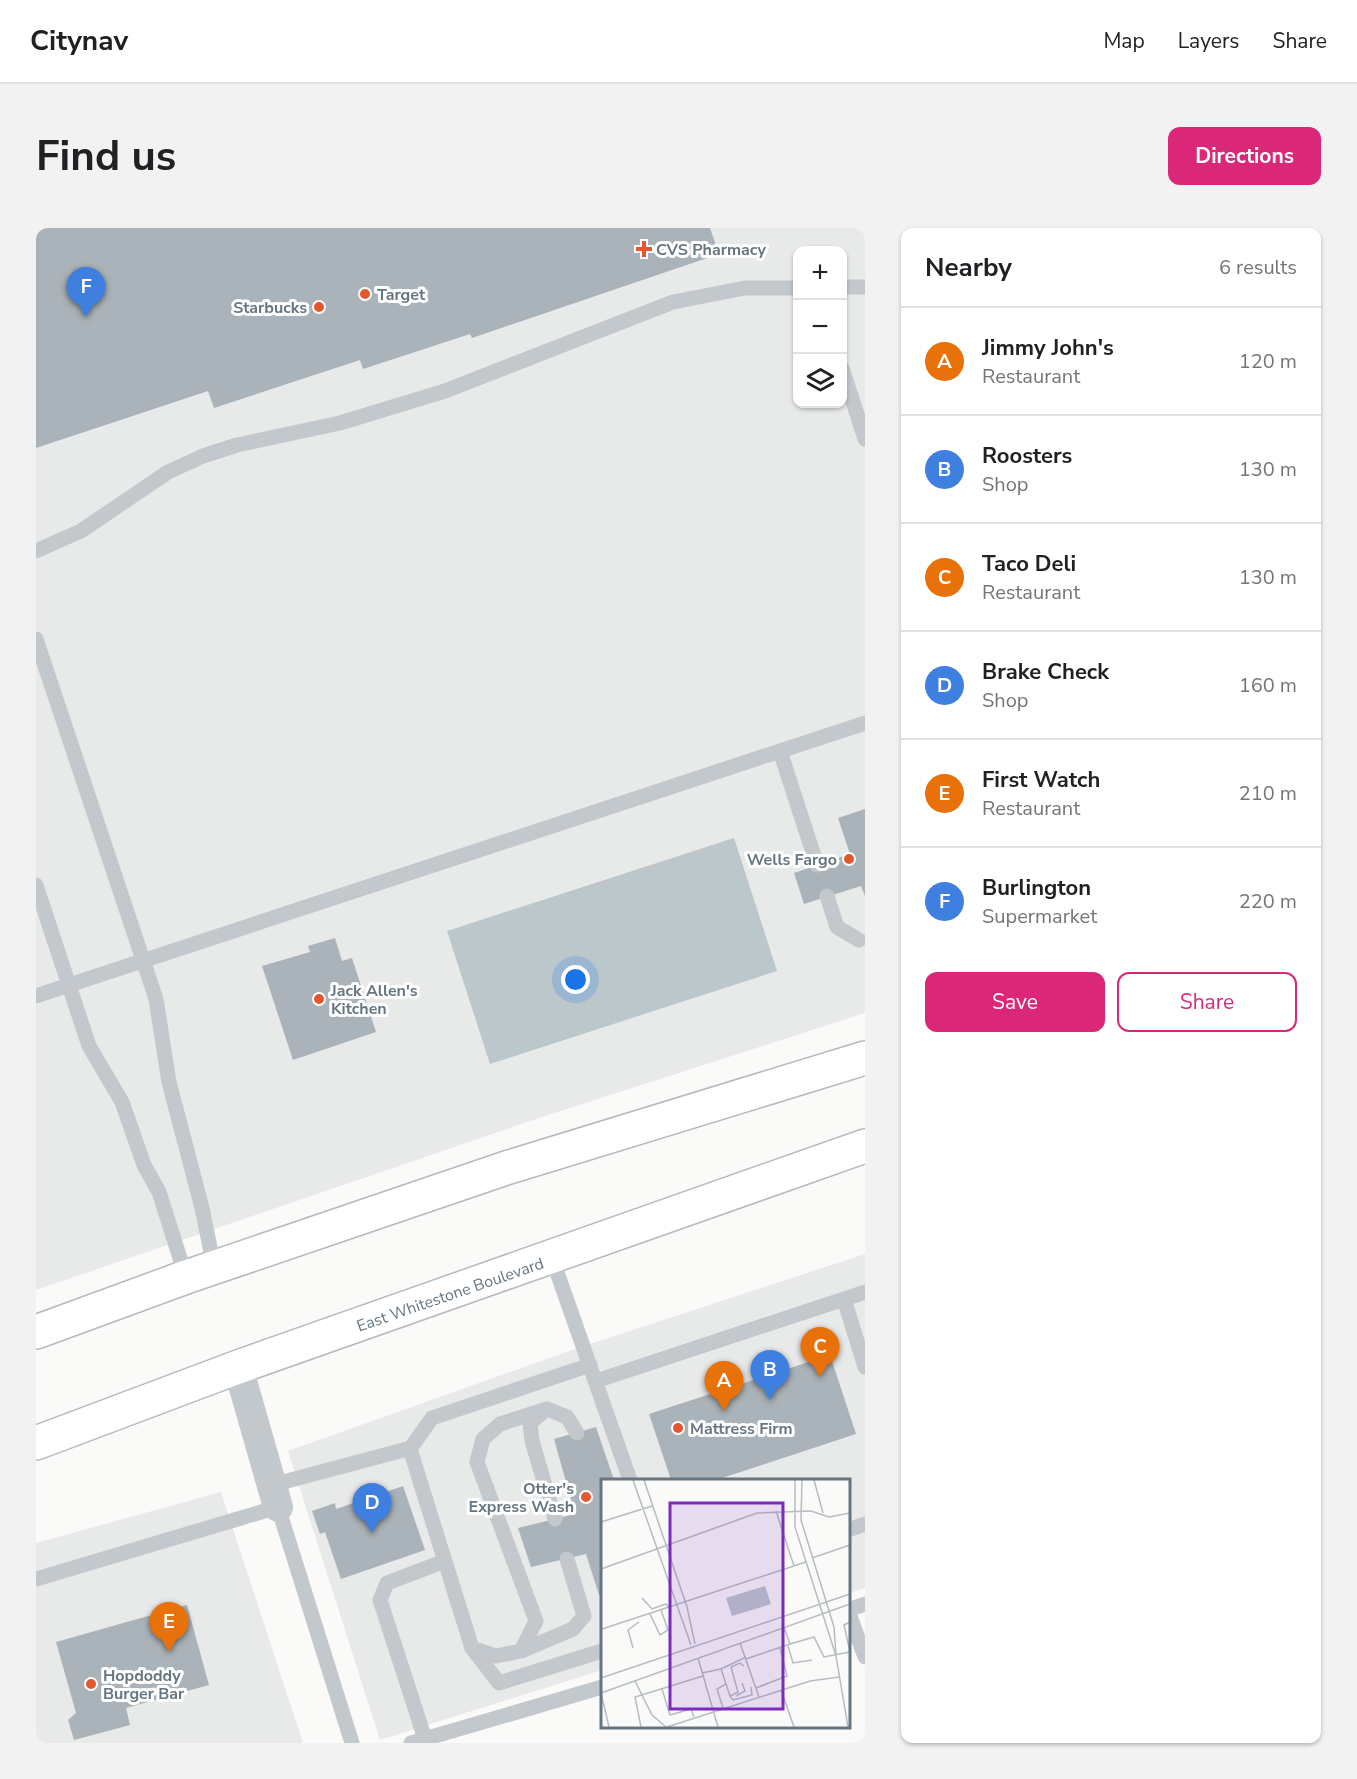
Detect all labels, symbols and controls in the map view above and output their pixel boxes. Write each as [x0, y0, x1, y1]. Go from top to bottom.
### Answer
text: Citynav [30, 22, 128, 60]
text: Map [1103, 27, 1145, 55]
text: Layers [1178, 27, 1239, 55]
text: Share [1272, 27, 1327, 55]
button: Directions [1168, 127, 1321, 185]
text: Find us [36, 128, 176, 185]
place label: CVS Pharmacy [656, 239, 766, 261]
marker: CVS Pharmacy [637, 242, 651, 256]
map controls [793, 246, 847, 408]
button: + [793, 246, 847, 300]
text: Nearby [925, 250, 1012, 285]
text: 6 results [1219, 254, 1297, 281]
pin: F [67, 268, 106, 317]
place label: Target [377, 284, 426, 306]
marker: Target [358, 287, 372, 301]
place label: Starbucks [233, 297, 307, 319]
marker: Starbucks [312, 300, 326, 314]
button: − [793, 300, 847, 354]
text: Jimmy John's [982, 333, 1114, 363]
text: A [937, 348, 952, 375]
text: 120 m [1239, 348, 1297, 375]
button: layers [793, 354, 847, 408]
text: Restaurant [982, 363, 1080, 390]
text: Roosters [982, 441, 1072, 471]
text: B [938, 456, 951, 483]
text: 130 m [1239, 456, 1297, 483]
text: Shop [982, 471, 1028, 498]
text: Taco Deli [982, 549, 1076, 579]
text: C [938, 564, 951, 591]
text: 130 m [1239, 564, 1297, 591]
text: Restaurant [982, 579, 1080, 606]
text: Brake Check [982, 657, 1109, 687]
text: D [937, 672, 952, 699]
text: 160 m [1239, 672, 1297, 699]
text: Shop [982, 687, 1028, 714]
text: First Watch [982, 765, 1100, 795]
text: E [939, 780, 950, 807]
text: 210 m [1239, 780, 1297, 807]
text: Restaurant [982, 795, 1080, 822]
place label: Wells Fargo [747, 849, 837, 871]
marker: Wells Fargo [842, 852, 856, 866]
text: Burlington [982, 873, 1091, 903]
text: F [939, 888, 950, 915]
text: 220 m [1239, 888, 1297, 915]
text: Supermarket [982, 903, 1097, 930]
your location [561, 965, 590, 994]
button: Save [925, 972, 1105, 1032]
button: Share [1117, 972, 1297, 1032]
place label: Jack Allen's Kitchen [330, 980, 418, 1020]
marker: Jack Allen's Kitchen [312, 992, 326, 1006]
street label: East Whitestone Boulevard [354, 1253, 547, 1337]
pin: C [800, 1328, 840, 1377]
pin: B [750, 1350, 790, 1400]
pin: A [704, 1362, 744, 1411]
place label: Mattress Firm [690, 1418, 793, 1440]
marker: Mattress Firm [671, 1421, 685, 1435]
place label: Otter's Express Wash [469, 1478, 574, 1518]
inset map [601, 1479, 850, 1728]
pin: D [352, 1484, 392, 1533]
marker: Otter's Express Wash [579, 1490, 593, 1504]
pin: E [150, 1602, 188, 1652]
place label: Hopdoddy Burger Bar [103, 1665, 185, 1705]
marker: Hopdoddy Burger Bar [84, 1677, 98, 1691]

